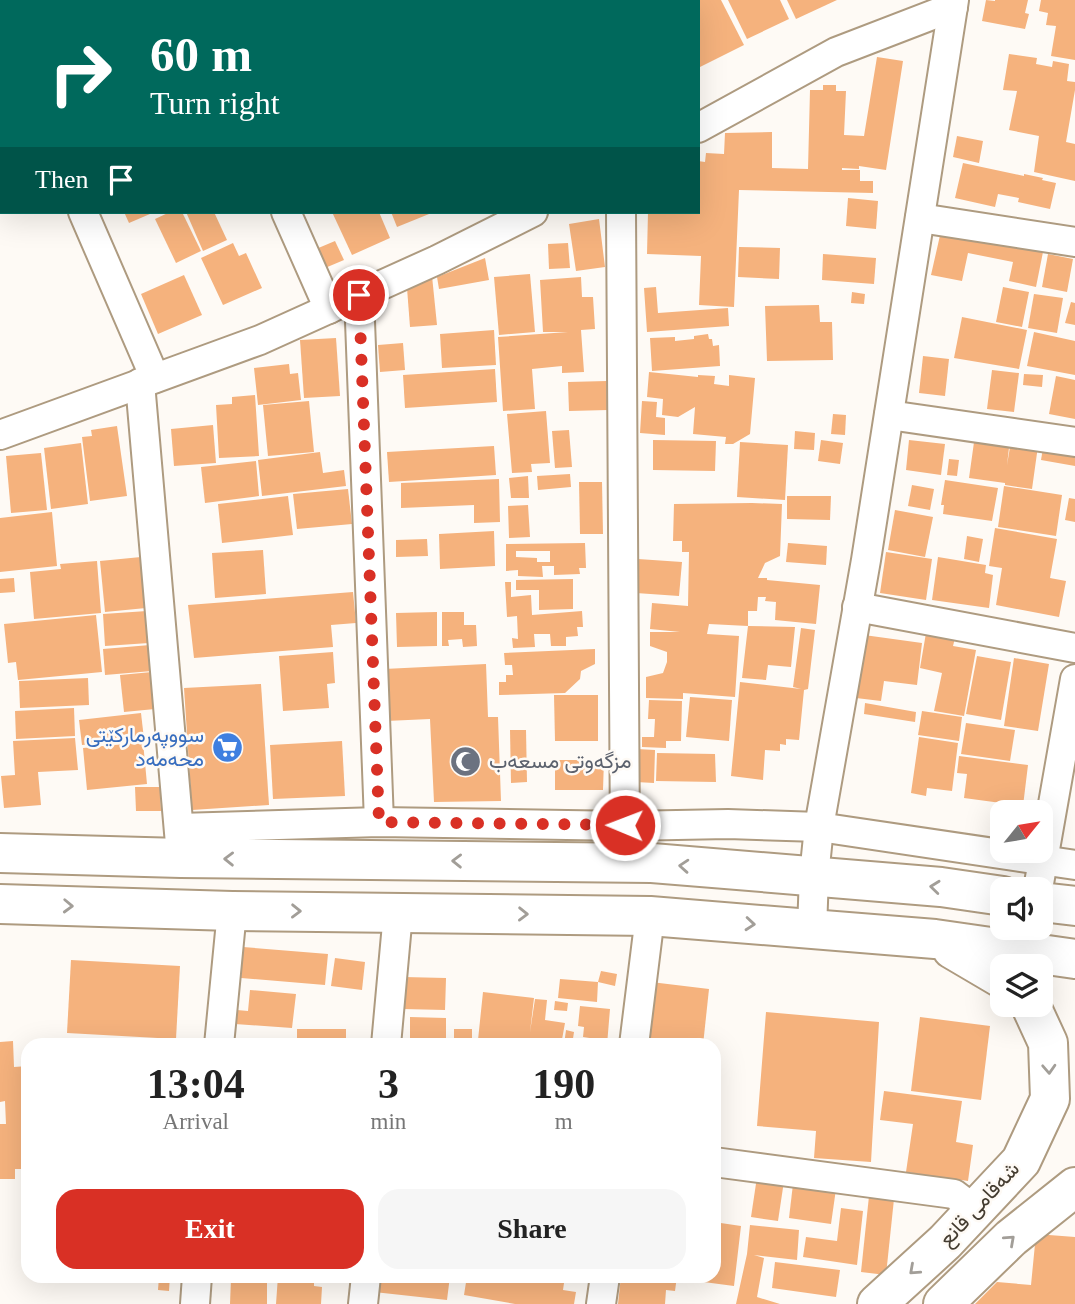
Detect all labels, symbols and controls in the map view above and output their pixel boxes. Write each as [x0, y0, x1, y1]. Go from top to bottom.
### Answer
text: 60 m [150, 27, 252, 82]
icon: right [35, 28, 126, 119]
text: Turn right [150, 85, 280, 121]
icon: arrive [102, 161, 140, 199]
text: Then [35, 165, 88, 194]
pin [329, 265, 389, 325]
icon: arrive [340, 276, 378, 314]
place label: سووپەرمارکێتی محەمەد [86, 723, 204, 771]
supermarket icon: سووپەرمارکێتی محەمەد [210, 730, 244, 764]
mosque icon: مزگەوتی مسعەب [449, 744, 483, 778]
place label: مزگەوتی مسعەب [489, 749, 631, 774]
position arrow [588, 788, 662, 862]
north arrow [990, 800, 1054, 863]
map controls [990, 800, 1053, 1017]
one-way arrow [223, 851, 234, 867]
one-way arrow [451, 854, 462, 869]
one-way arrow [678, 859, 689, 874]
button: sound [990, 877, 1053, 940]
one-way arrow [929, 880, 940, 895]
one-way arrow [63, 898, 74, 914]
one-way arrow [290, 904, 301, 919]
one-way arrow [518, 906, 529, 922]
one-way arrow [745, 916, 756, 931]
button: layers [990, 954, 1053, 1017]
text: 13:04 [147, 1061, 245, 1107]
text: 3 [378, 1061, 399, 1107]
text: 190 [532, 1061, 595, 1107]
one-way arrow [1041, 1064, 1056, 1075]
text: Arrival [163, 1109, 229, 1134]
text: min [371, 1109, 406, 1134]
text: m [555, 1109, 573, 1134]
street label: شەقامی قانع [934, 1157, 1026, 1253]
button: Exit [56, 1189, 364, 1269]
button: Share [378, 1189, 686, 1269]
one-way arrow [1002, 1236, 1015, 1248]
one-way arrow [909, 1262, 922, 1275]

